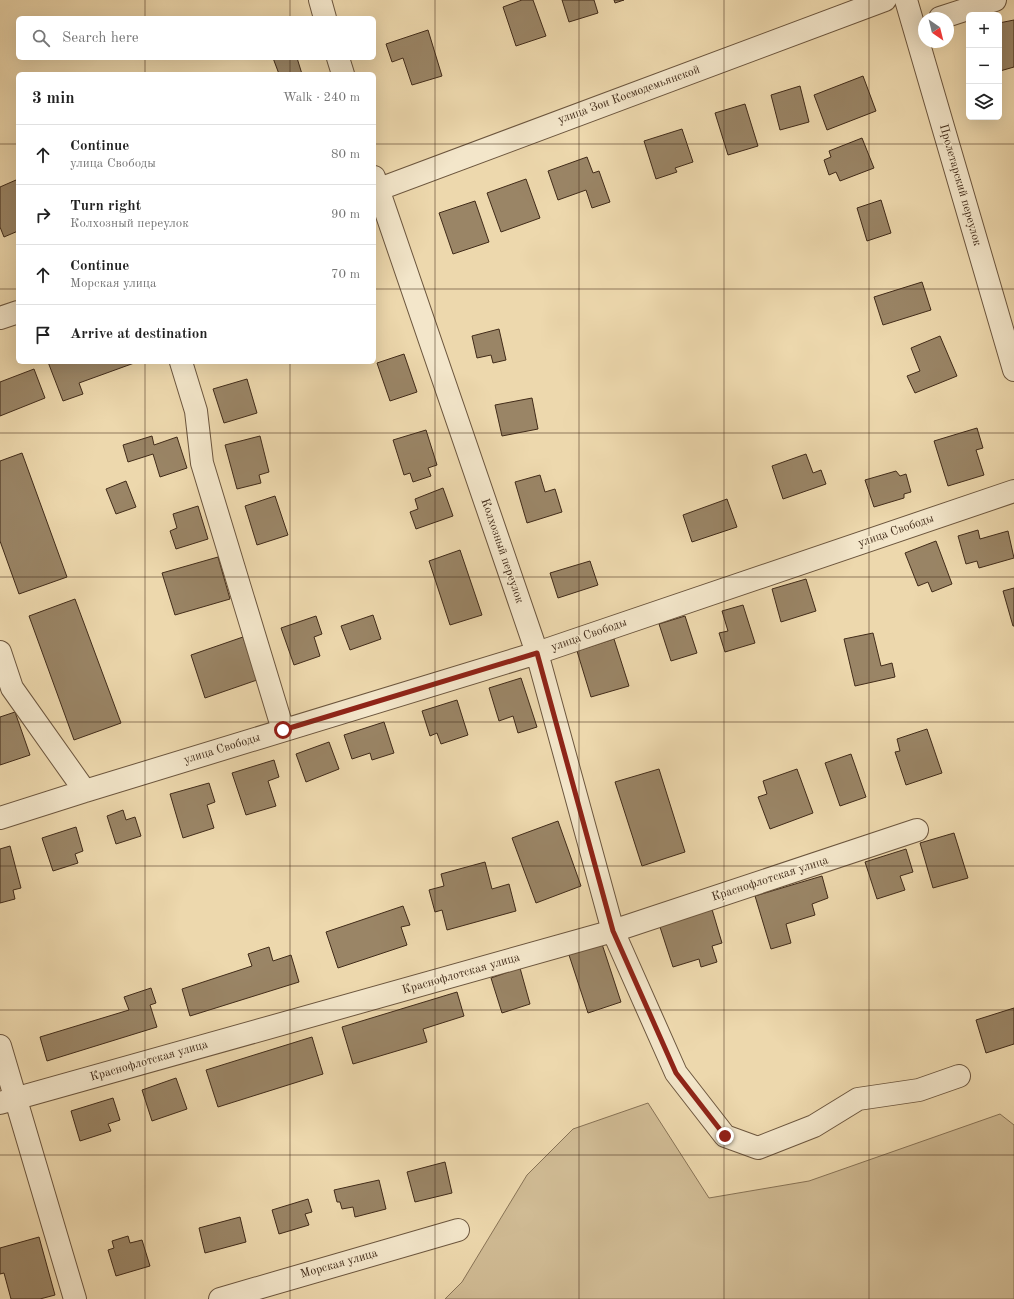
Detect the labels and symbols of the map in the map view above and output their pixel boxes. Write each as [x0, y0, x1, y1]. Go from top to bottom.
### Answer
north arrow [918, 12, 954, 48]
street label: улица Зои Космодемьянской [556, 64, 702, 126]
street label: Пролетарский переулок [937, 123, 983, 247]
street label: Колхозный переулок [478, 497, 526, 605]
street label: улица Свободы [857, 512, 935, 550]
street label: улица Свободы [550, 616, 628, 654]
route start [274, 721, 292, 739]
street label: улица Свободы [182, 732, 262, 766]
street label: Краснофлотская улица [710, 854, 830, 904]
street label: Краснофлотская улица [401, 951, 521, 997]
street label: Краснофлотская улица [89, 1038, 209, 1084]
route end [716, 1127, 734, 1145]
street label: Морская улица [299, 1247, 379, 1281]

